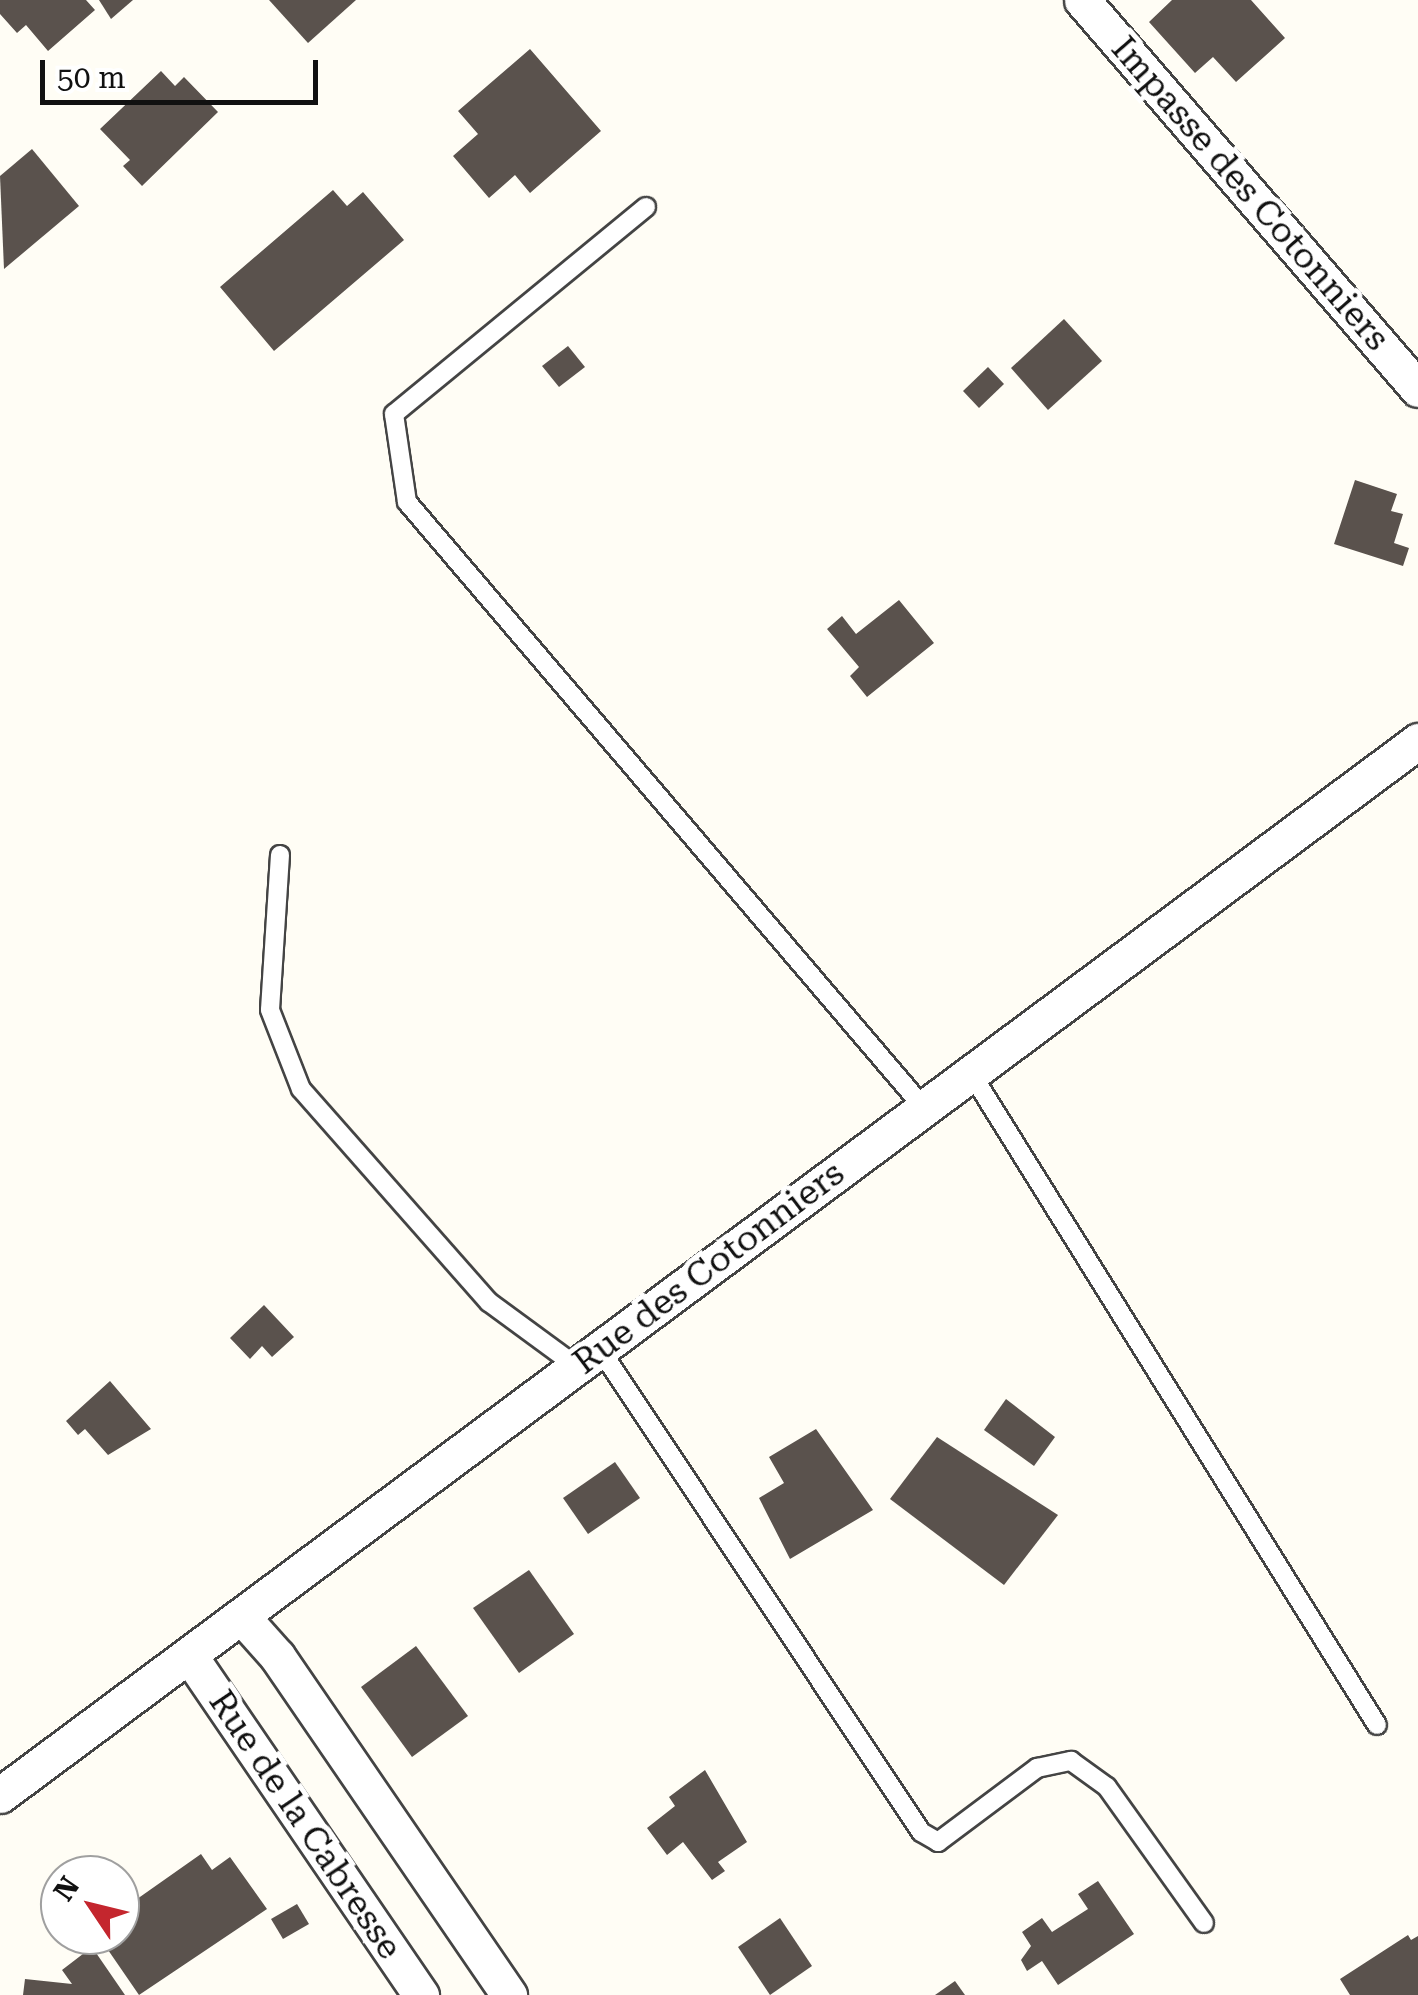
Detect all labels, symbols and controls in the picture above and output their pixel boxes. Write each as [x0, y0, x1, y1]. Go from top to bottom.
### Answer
street label: Impasse des Cotonniers [1102, 28, 1398, 360]
scale bar [45, 40, 322, 102]
text: 50 m [57, 60, 126, 95]
street label: Rue des Cotonniers [565, 1152, 853, 1384]
street label: Rue de la Cabresse [200, 1683, 410, 1967]
north arrow [40, 1855, 140, 1955]
text: N [47, 1870, 86, 1907]

